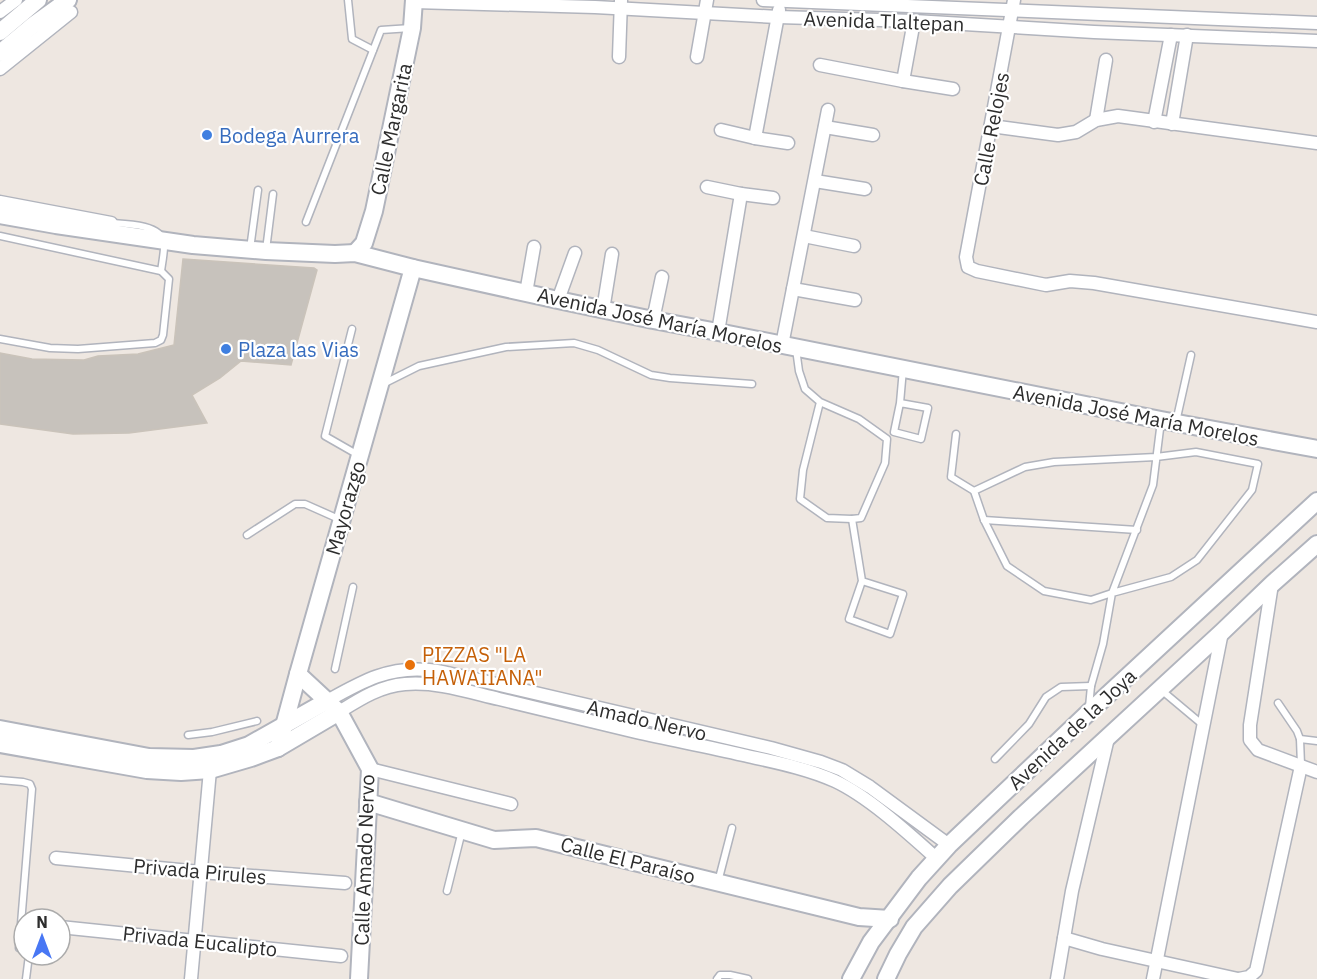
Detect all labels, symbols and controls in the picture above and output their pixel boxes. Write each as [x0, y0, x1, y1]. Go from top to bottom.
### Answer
street label: Avenida Tlaltepan [803, 5, 965, 37]
street label: Calle Margarita [364, 60, 418, 198]
street label: Calle Relojes [967, 70, 1015, 188]
place label: Bodega Aurrera [219, 122, 360, 149]
marker: Bodega Aurrera [200, 128, 214, 142]
street label: Avenida José María Morelos [535, 281, 785, 359]
place label: Plaza las Vias [238, 336, 359, 363]
marker: Plaza las Vias [219, 342, 233, 356]
street label: Avenida José María Morelos [1011, 378, 1261, 452]
street label: Mayorazgo [319, 458, 371, 558]
place label: PIZZAS "LA HAWAIIANA" [422, 641, 543, 691]
marker: PIZZAS "LA HAWAIIANA" [403, 658, 417, 672]
street label: Avenida de la Joya [1002, 662, 1142, 796]
street label: Amado Nervo [585, 693, 709, 747]
street label: Calle Amado Nervo [348, 774, 380, 946]
street label: Calle El Paraíso [558, 830, 698, 890]
street label: Privada Pirules [132, 852, 268, 890]
north arrow [12, 907, 72, 967]
text: N [36, 912, 48, 932]
street label: Privada Eucalipto [121, 919, 279, 963]

